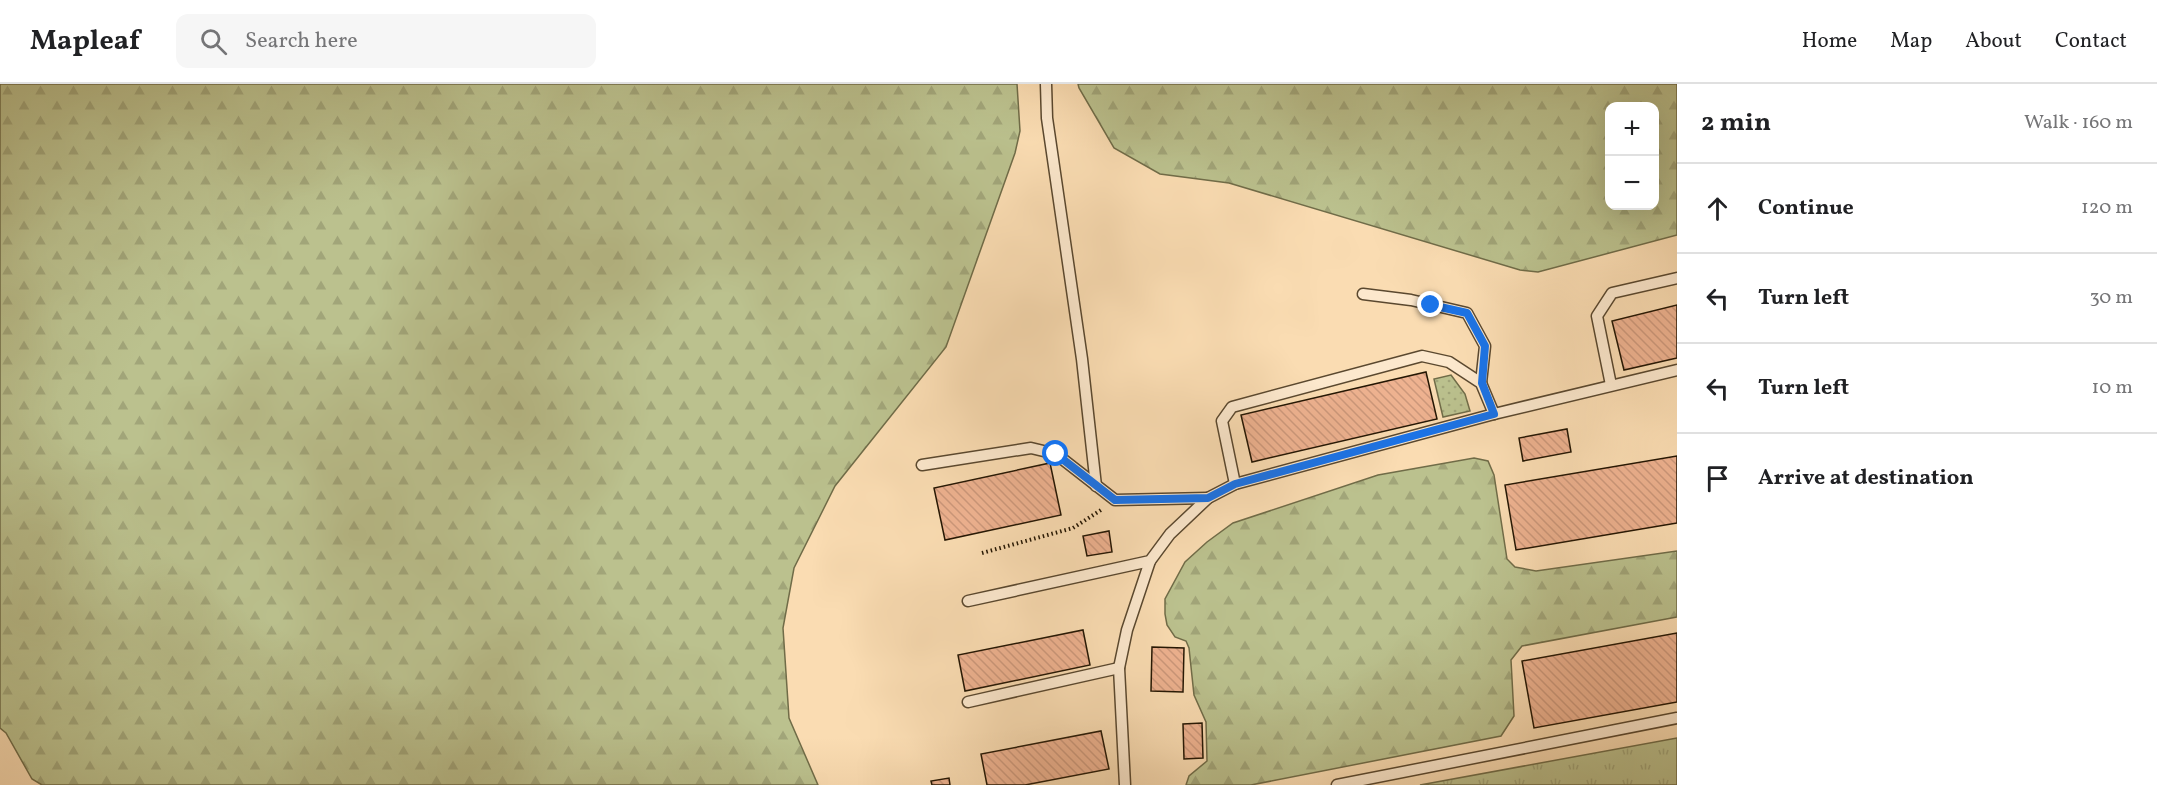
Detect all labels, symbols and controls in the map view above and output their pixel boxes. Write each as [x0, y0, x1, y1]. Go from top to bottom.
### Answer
search box [176, 14, 596, 68]
text: Mapleaf [30, 22, 140, 61]
icon: search [197, 25, 230, 58]
text: Search here [245, 26, 358, 57]
text: Home [1802, 27, 1857, 56]
text: Map [1890, 27, 1932, 56]
text: About [1965, 27, 2022, 56]
text: Contact [2055, 27, 2127, 56]
map controls [1605, 102, 1659, 210]
button: + [1605, 102, 1659, 156]
text: 2 min [1701, 105, 1771, 141]
text: Walk · 160 m [2024, 109, 2133, 137]
button: − [1605, 156, 1659, 210]
icon: ahead [1701, 192, 1734, 225]
text: Continue [1758, 193, 1854, 224]
text: 120 m [2081, 194, 2133, 222]
icon: left [1701, 282, 1734, 315]
text: Turn left [1758, 283, 1849, 314]
text: 30 m [2089, 284, 2133, 312]
route end [1417, 291, 1443, 317]
icon: left [1701, 372, 1734, 405]
text: Turn left [1758, 373, 1849, 404]
text: 10 m [2092, 374, 2133, 402]
route start [1042, 440, 1068, 466]
icon: arrive [1701, 462, 1734, 495]
text: Arrive at destination [1758, 463, 1974, 494]

